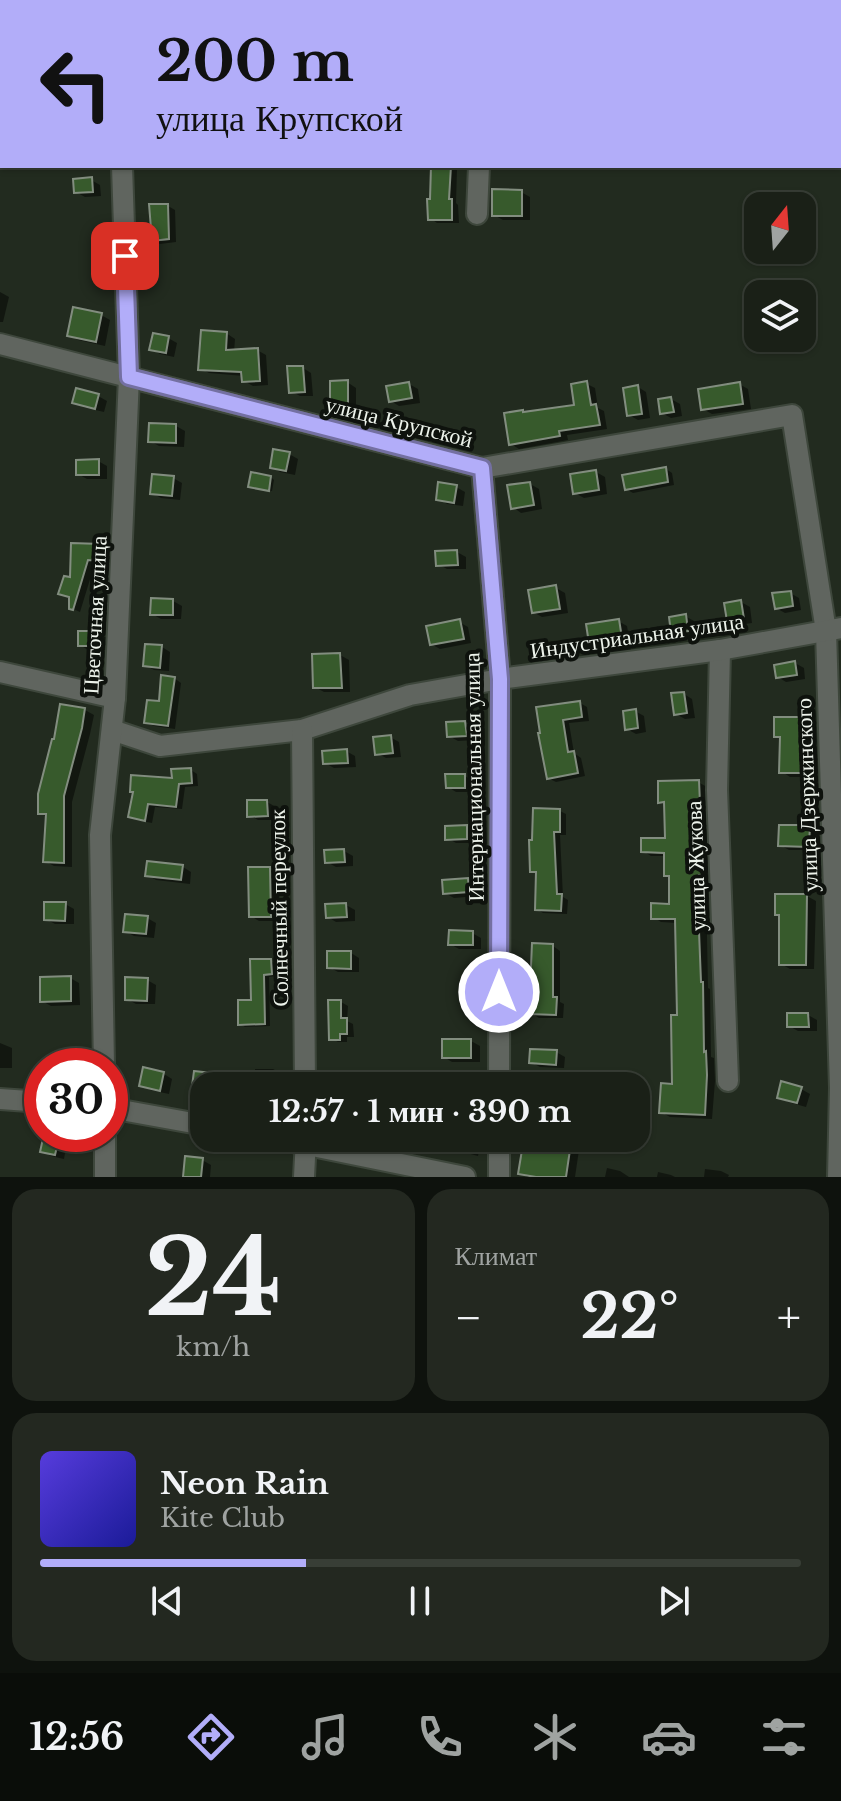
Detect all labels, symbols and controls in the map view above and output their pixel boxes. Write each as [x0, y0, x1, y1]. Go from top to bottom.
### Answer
text: 200 m [156, 27, 354, 96]
icon: left [24, 32, 128, 136]
text: улица Крупской [156, 96, 403, 141]
north arrow [744, 192, 816, 264]
map controls [744, 192, 816, 352]
pin [91, 222, 159, 290]
icon: arrive [103, 234, 147, 278]
button: layers [744, 280, 816, 352]
street label: улица Крупской [323, 391, 476, 453]
street label: Цветочная улица [77, 535, 113, 695]
street label: Индустриальная улица [528, 608, 746, 664]
street label: Интернациональная улица [458, 652, 490, 902]
street label: улица Дзержинского [790, 697, 824, 893]
street label: улица Жукова [680, 800, 712, 932]
street label: Солнечный переулок [264, 809, 294, 1007]
position arrow [457, 950, 541, 1034]
speed limit sign: 30 [24, 1048, 128, 1152]
text: 12:57 · 1 мин · 390 m [269, 1093, 571, 1130]
text: 24 [145, 1214, 282, 1343]
text: Климат [455, 1240, 537, 1272]
text: 22° [581, 1280, 679, 1354]
text: − [455, 1290, 482, 1345]
text: + [777, 1290, 801, 1345]
text: km/h [176, 1331, 250, 1363]
text: Neon Rain [160, 1465, 329, 1502]
text: Kite Club [160, 1502, 285, 1534]
icon: previous [145, 1579, 189, 1623]
icon: pause [398, 1579, 442, 1623]
icon: next [652, 1579, 696, 1623]
icon: directions [183, 1709, 239, 1765]
icon: music [297, 1709, 353, 1765]
icon: phone [412, 1709, 468, 1765]
icon: climate [527, 1709, 583, 1765]
icon: car [641, 1709, 697, 1765]
icon: filters [756, 1709, 812, 1765]
text: 12:56 [29, 1715, 124, 1760]

